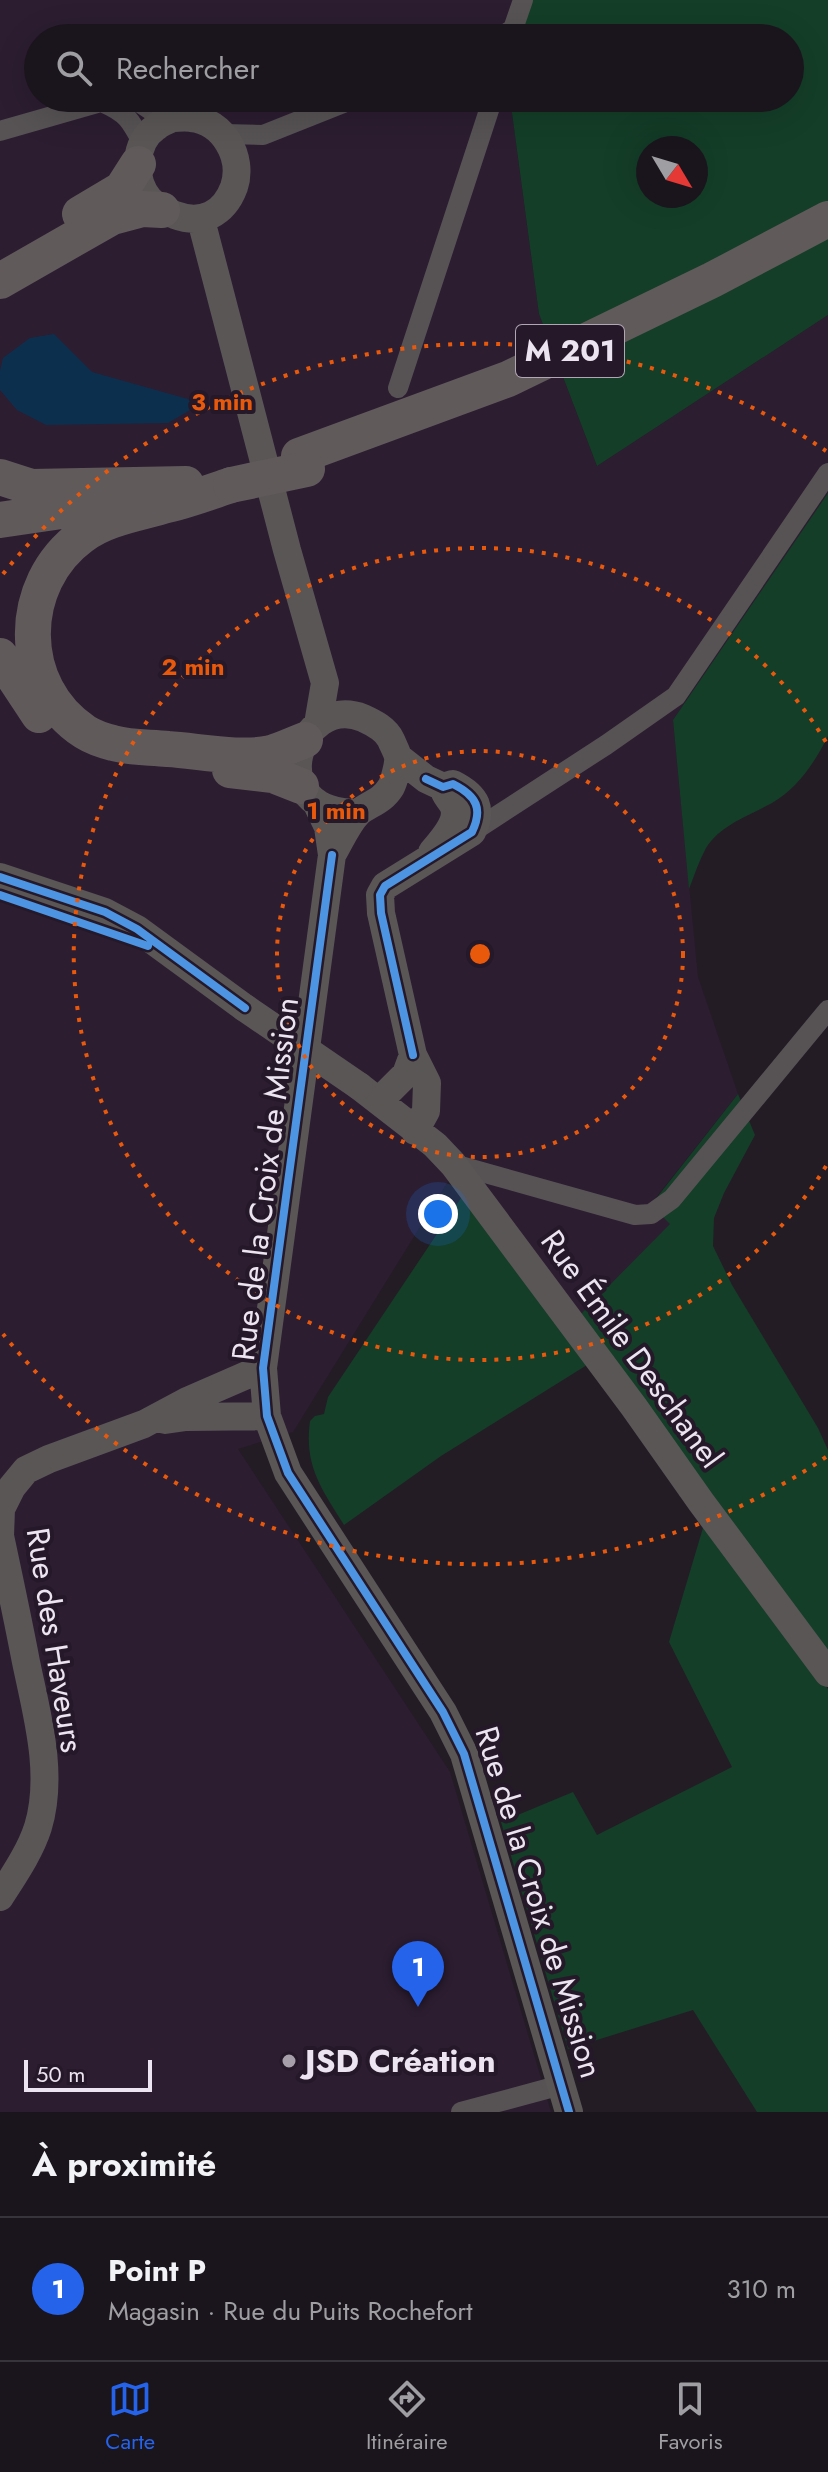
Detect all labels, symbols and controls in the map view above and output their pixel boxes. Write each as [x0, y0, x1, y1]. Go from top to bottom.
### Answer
search box [24, 24, 804, 112]
icon: search [52, 46, 96, 90]
text: Rechercher [116, 47, 259, 90]
north arrow [636, 136, 708, 208]
road number: M 201 [516, 325, 624, 377]
text: 3 min [191, 384, 253, 419]
text: 2 min [161, 649, 225, 684]
text: 1 min [306, 793, 366, 828]
centre of rings [466, 940, 494, 968]
street label: Rue de la Croix de Mission [220, 995, 310, 1363]
your location [418, 1194, 458, 1234]
street label: Rue Émile Deschanel [530, 1220, 734, 1478]
street label: Rue des Haveurs [15, 1524, 95, 1756]
street label: Rue de la Croix de Mission [464, 1720, 614, 2084]
pin: 1 [392, 1941, 444, 2007]
place label: JSD Création [299, 2038, 496, 2084]
marker: JSD Création [280, 2052, 298, 2070]
scale bar [24, 2056, 152, 2092]
text: 50 m [36, 2058, 85, 2090]
text: À proximité [32, 2140, 216, 2189]
text: Point P [108, 2249, 206, 2292]
text: 1 [51, 2270, 65, 2308]
text: 310 m [726, 2270, 796, 2308]
text: Magasin · Rue du Puits Rochefort [108, 2292, 473, 2330]
tab: Carte [105, 2377, 155, 2457]
tab: Itinéraire [366, 2377, 448, 2457]
tab: Favoris [658, 2377, 723, 2457]

